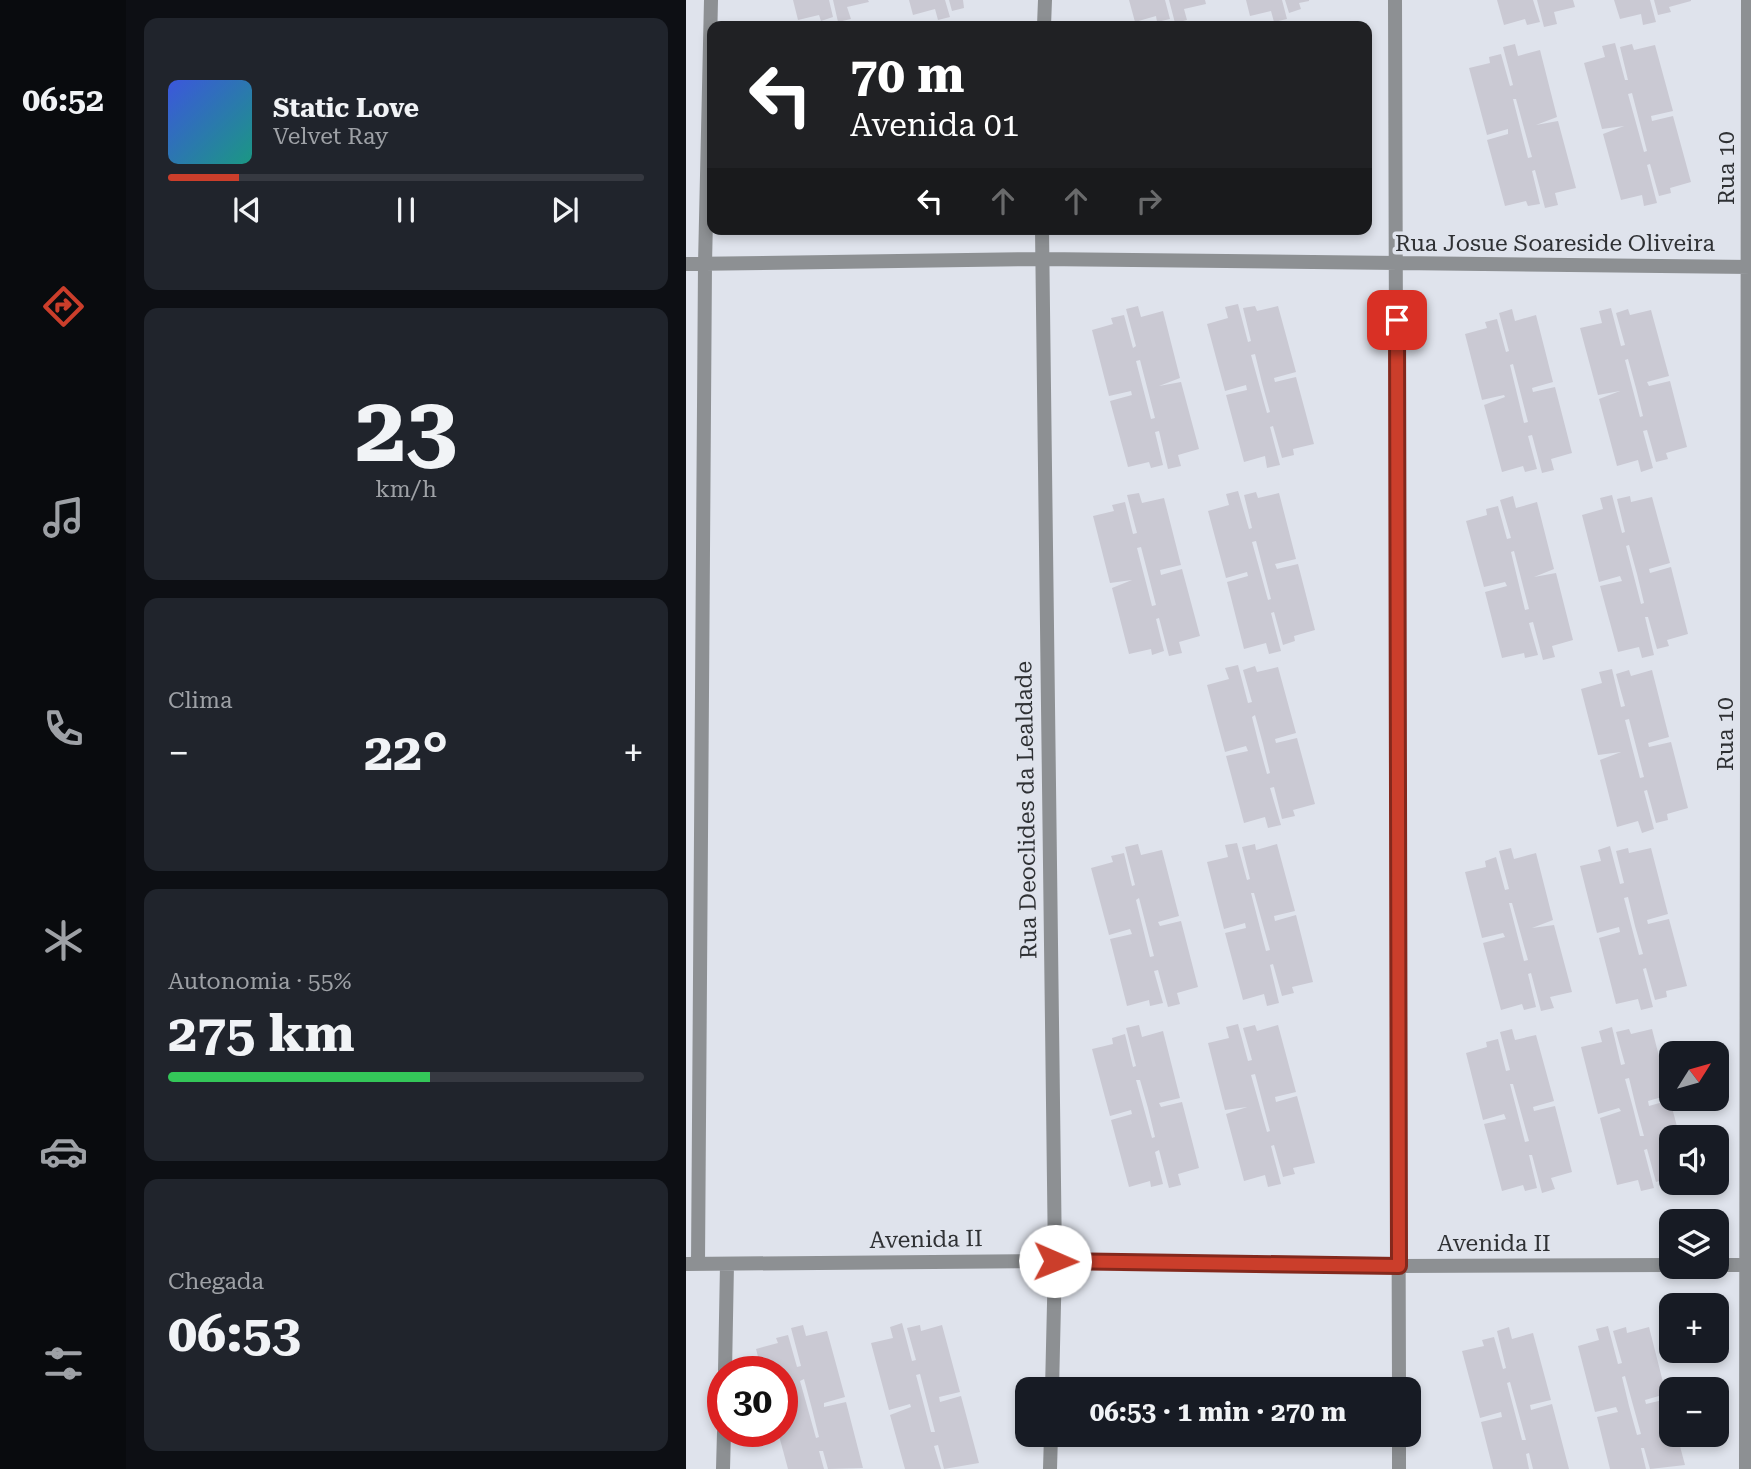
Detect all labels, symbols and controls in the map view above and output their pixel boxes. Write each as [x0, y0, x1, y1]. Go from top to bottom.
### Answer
text: 70 m [850, 47, 965, 104]
icon: left [735, 49, 826, 140]
text: 06:52 [22, 81, 104, 119]
text: Static Love [273, 93, 419, 123]
text: Avenida 01 [850, 106, 1020, 144]
text: Velvet Ray [273, 123, 388, 150]
street label: Rua 10 [1713, 131, 1740, 205]
icon: left [911, 182, 949, 220]
icon: ahead [984, 182, 1022, 220]
icon: ahead [1057, 182, 1095, 220]
icon: right [1130, 182, 1168, 220]
icon: previous [228, 191, 266, 229]
icon: pause [387, 191, 425, 229]
icon: next [546, 191, 584, 229]
street label: Rua Josue Soareside Oliveira [1395, 230, 1716, 257]
icon: directions [39, 282, 88, 331]
pin [1367, 290, 1427, 350]
icon: arrive [1378, 301, 1416, 339]
text: 23 [355, 377, 457, 483]
text: km/h [375, 476, 437, 503]
icon: music [39, 493, 88, 542]
street label: Rua Deoclides da Lealdade [1010, 661, 1043, 959]
text: Clima [168, 687, 232, 714]
street label: Rua 10 [1712, 697, 1739, 771]
icon: phone [39, 704, 88, 753]
text: 22° [364, 722, 448, 783]
text: − [168, 731, 189, 775]
text: + [623, 731, 644, 775]
icon: climate [39, 916, 88, 965]
text: Autonomia · 55% [168, 968, 352, 995]
text: 275 km [168, 1003, 355, 1064]
north arrow [1659, 1041, 1729, 1111]
map controls [1659, 1041, 1729, 1447]
button: sound [1659, 1125, 1729, 1195]
icon: car [39, 1127, 88, 1176]
button: layers [1659, 1209, 1729, 1279]
position arrow [1018, 1224, 1092, 1298]
street label: Avenida II [869, 1225, 983, 1254]
street label: Avenida II [1437, 1230, 1551, 1257]
text: Chegada [168, 1268, 264, 1295]
button: + [1659, 1293, 1729, 1363]
text: 06:53 [168, 1303, 301, 1364]
icon: filters [39, 1339, 88, 1388]
speed limit sign: 30 [707, 1356, 798, 1447]
button: − [1659, 1377, 1729, 1447]
text: 06:53 · 1 min · 270 m [1090, 1397, 1346, 1427]

